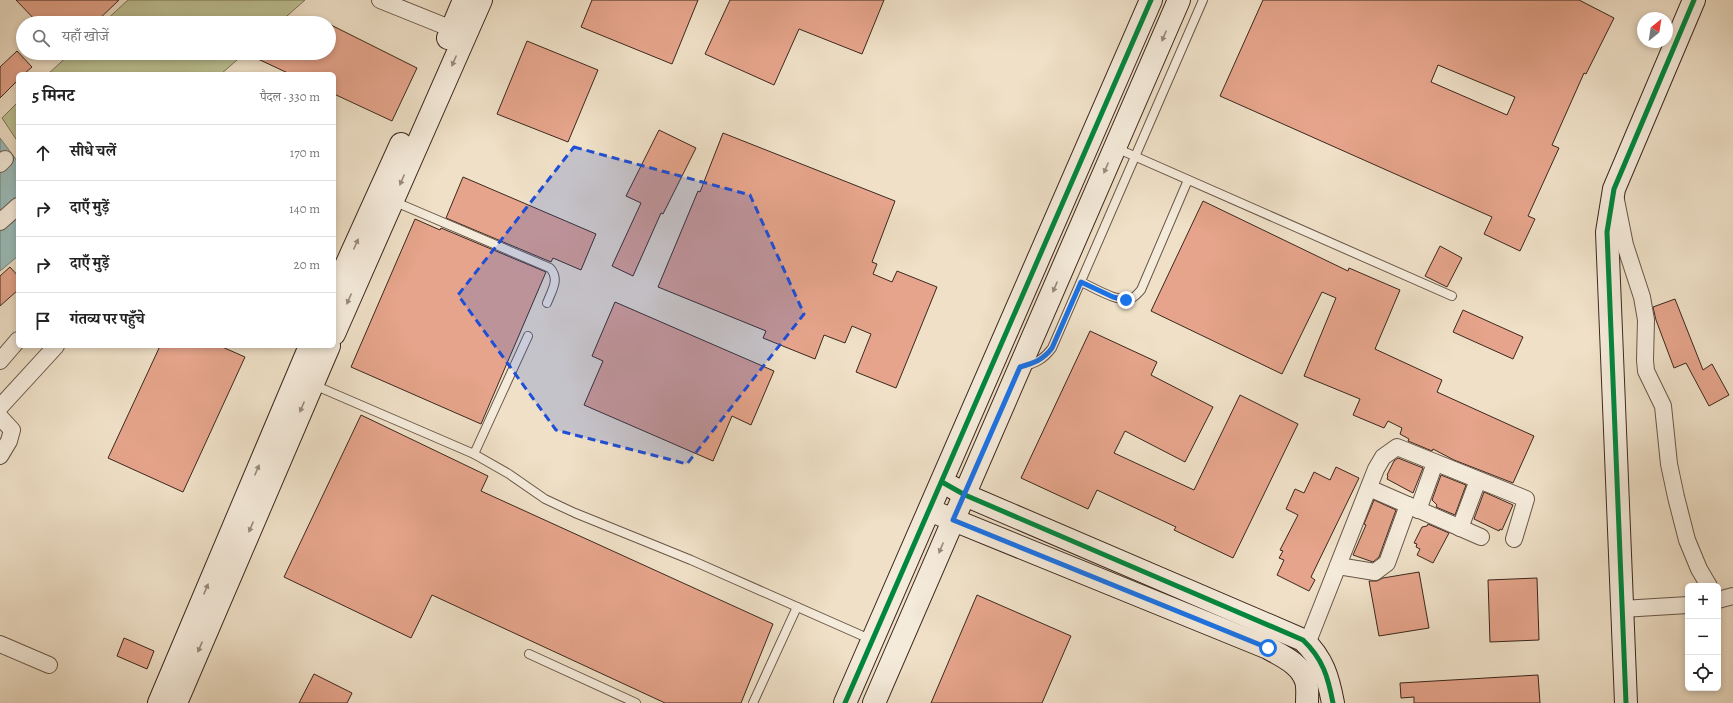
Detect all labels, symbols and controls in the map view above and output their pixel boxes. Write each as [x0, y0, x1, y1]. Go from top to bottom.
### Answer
north arrow [1637, 12, 1673, 48]
search box [16, 16, 336, 60]
text: यहाँ खोजें [62, 26, 109, 46]
icon: search [30, 27, 52, 49]
one-way arrow [1160, 30, 1166, 42]
one-way arrow [451, 56, 457, 67]
text: 5 मिनट [32, 84, 74, 107]
text: पैदल · 330 m [260, 88, 320, 105]
text: सीधे चलें [70, 141, 116, 161]
icon: ahead [32, 142, 54, 164]
text: 170 m [290, 144, 320, 161]
one-way arrow [1103, 162, 1110, 174]
one-way arrow [398, 175, 404, 187]
text: दाएँ मुड़ें [70, 197, 109, 217]
icon: right [32, 198, 54, 220]
text: 140 m [289, 200, 320, 217]
one-way arrow [352, 238, 359, 250]
text: दाएँ मुड़ें [70, 253, 109, 273]
icon: right [32, 254, 54, 276]
text: 20 m [294, 256, 320, 273]
one-way arrow [1051, 282, 1057, 294]
route end [1117, 291, 1135, 309]
one-way arrow [346, 294, 352, 305]
text: गंतव्य पर पहुँचे [70, 309, 145, 329]
icon: arrive [32, 310, 54, 332]
one-way arrow [299, 402, 305, 413]
one-way arrow [254, 463, 260, 475]
one-way arrow [248, 521, 254, 533]
one-way arrow [938, 542, 944, 553]
map controls [1685, 583, 1721, 691]
button: + [1685, 583, 1721, 619]
one-way arrow [203, 584, 209, 595]
button: − [1685, 619, 1721, 655]
route start [1259, 639, 1277, 657]
one-way arrow [197, 641, 203, 652]
button: locate [1685, 655, 1721, 691]

